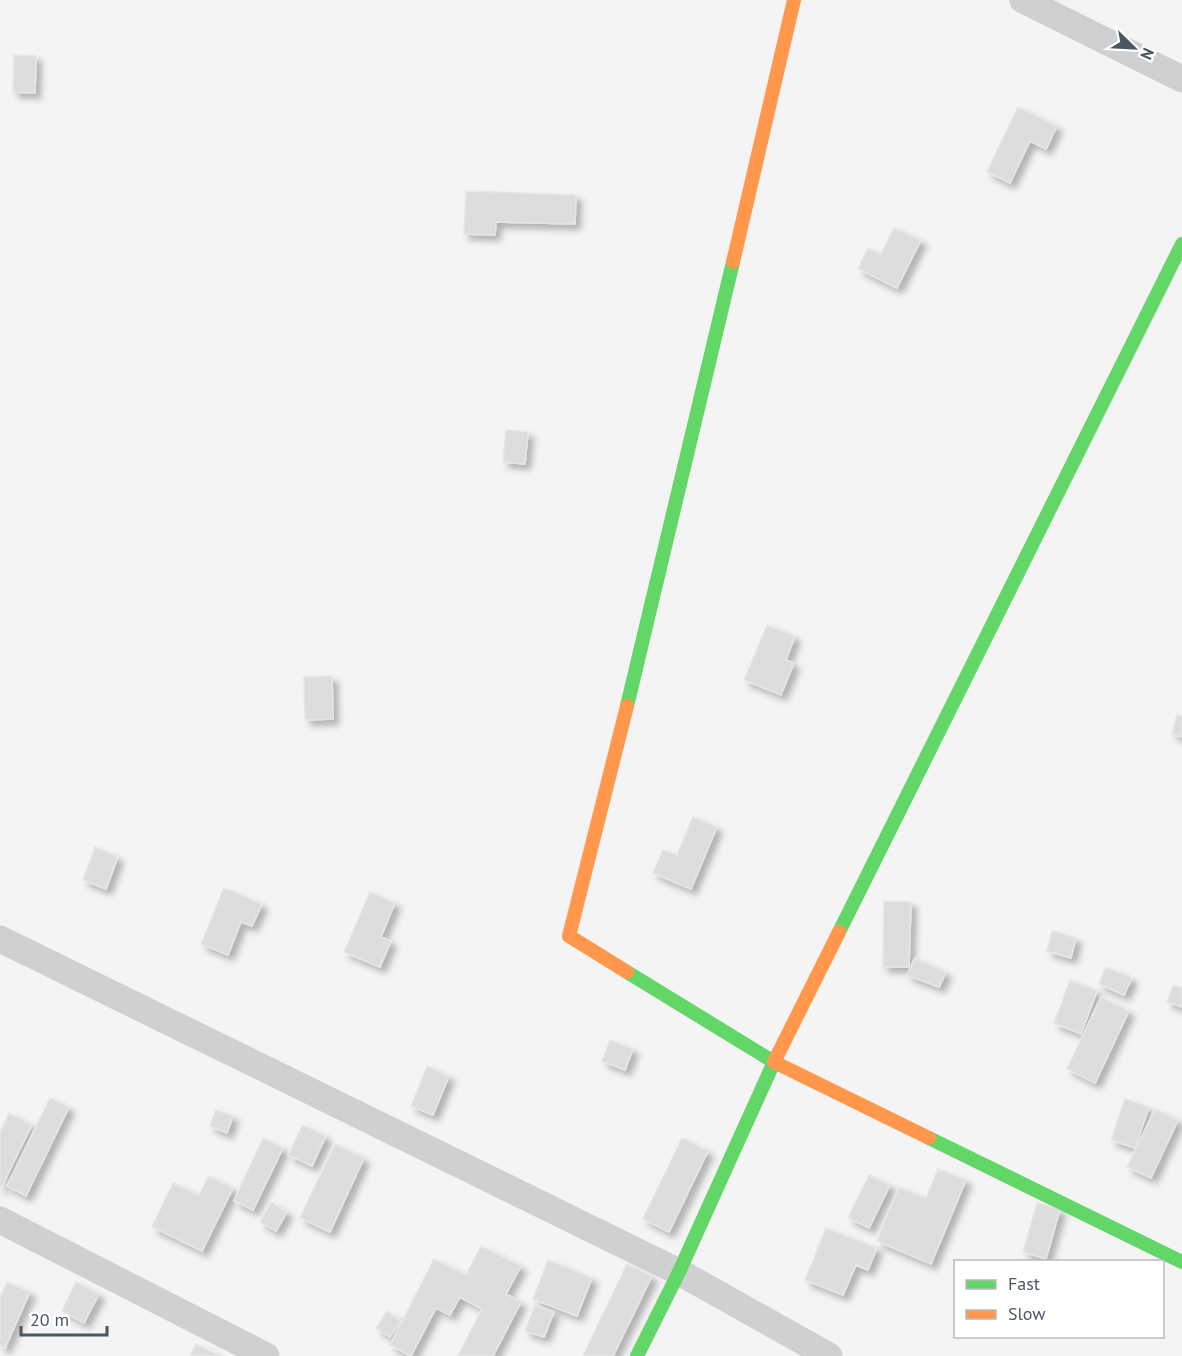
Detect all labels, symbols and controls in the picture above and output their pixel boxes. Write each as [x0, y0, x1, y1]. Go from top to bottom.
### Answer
north arrow [1104, 18, 1164, 78]
text: N [1136, 45, 1159, 63]
legend [954, 1260, 1164, 1338]
text: Fast [1008, 1272, 1040, 1295]
scale bar [21, 1299, 106, 1337]
text: Slow [1008, 1302, 1046, 1325]
text: 20 m [30, 1308, 69, 1331]

